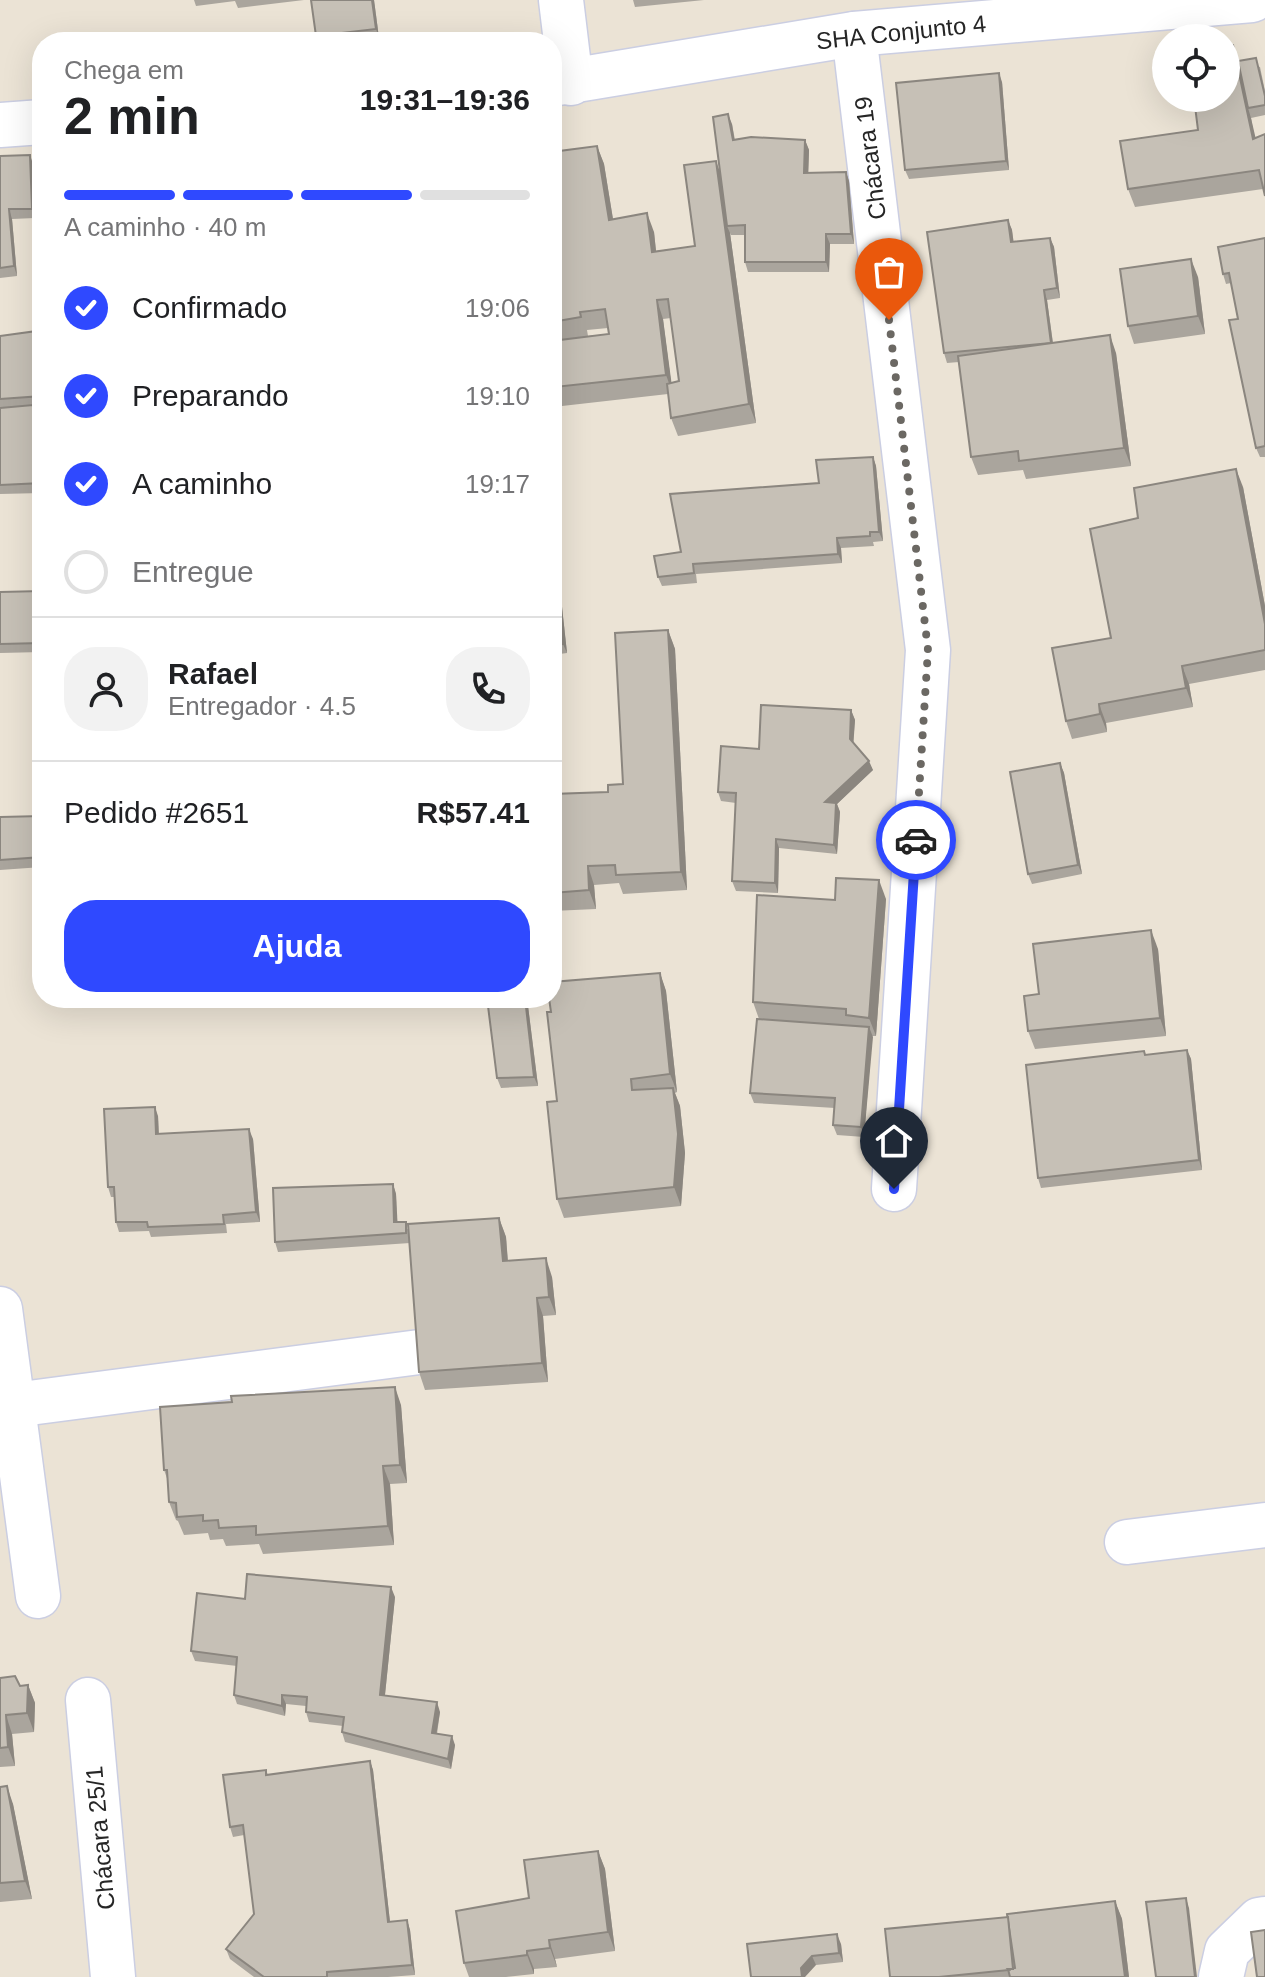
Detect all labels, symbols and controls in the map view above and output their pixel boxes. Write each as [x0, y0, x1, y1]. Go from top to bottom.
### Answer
street label: SHA Conjunto 4 [815, 10, 987, 54]
map controls [1152, 24, 1240, 112]
button: locate [1152, 24, 1240, 112]
text: Chega em [64, 55, 184, 85]
text: 19:31–19:36 [360, 83, 530, 116]
text: 2 min [64, 87, 200, 145]
street label: Chácara 19 [849, 95, 891, 221]
text: A caminho · 40 m [64, 212, 266, 242]
pin [855, 238, 923, 320]
icon: bag [867, 250, 911, 294]
icon: check [64, 286, 108, 330]
text: Confirmado [132, 291, 287, 324]
text: 19:06 [465, 293, 530, 323]
icon: check [64, 374, 108, 418]
text: Preparando [132, 379, 289, 412]
text: 19:10 [465, 381, 530, 411]
icon: check [64, 462, 108, 506]
text: A caminho [132, 467, 272, 500]
text: 19:17 [465, 469, 530, 499]
text: Entregue [132, 555, 254, 588]
button: person [64, 647, 148, 731]
button: phone [446, 647, 530, 731]
text: Rafael [168, 657, 258, 690]
text: Entregador · 4.5 [168, 691, 356, 721]
text: Pedido #2651 [64, 796, 249, 829]
text: R$57.41 [417, 796, 530, 829]
courier [876, 800, 956, 880]
icon: car [894, 818, 938, 862]
button: Ajuda [64, 900, 530, 992]
pin [860, 1107, 928, 1189]
icon: home [872, 1119, 916, 1163]
street label: Chácara 25/1 [80, 1765, 120, 1911]

